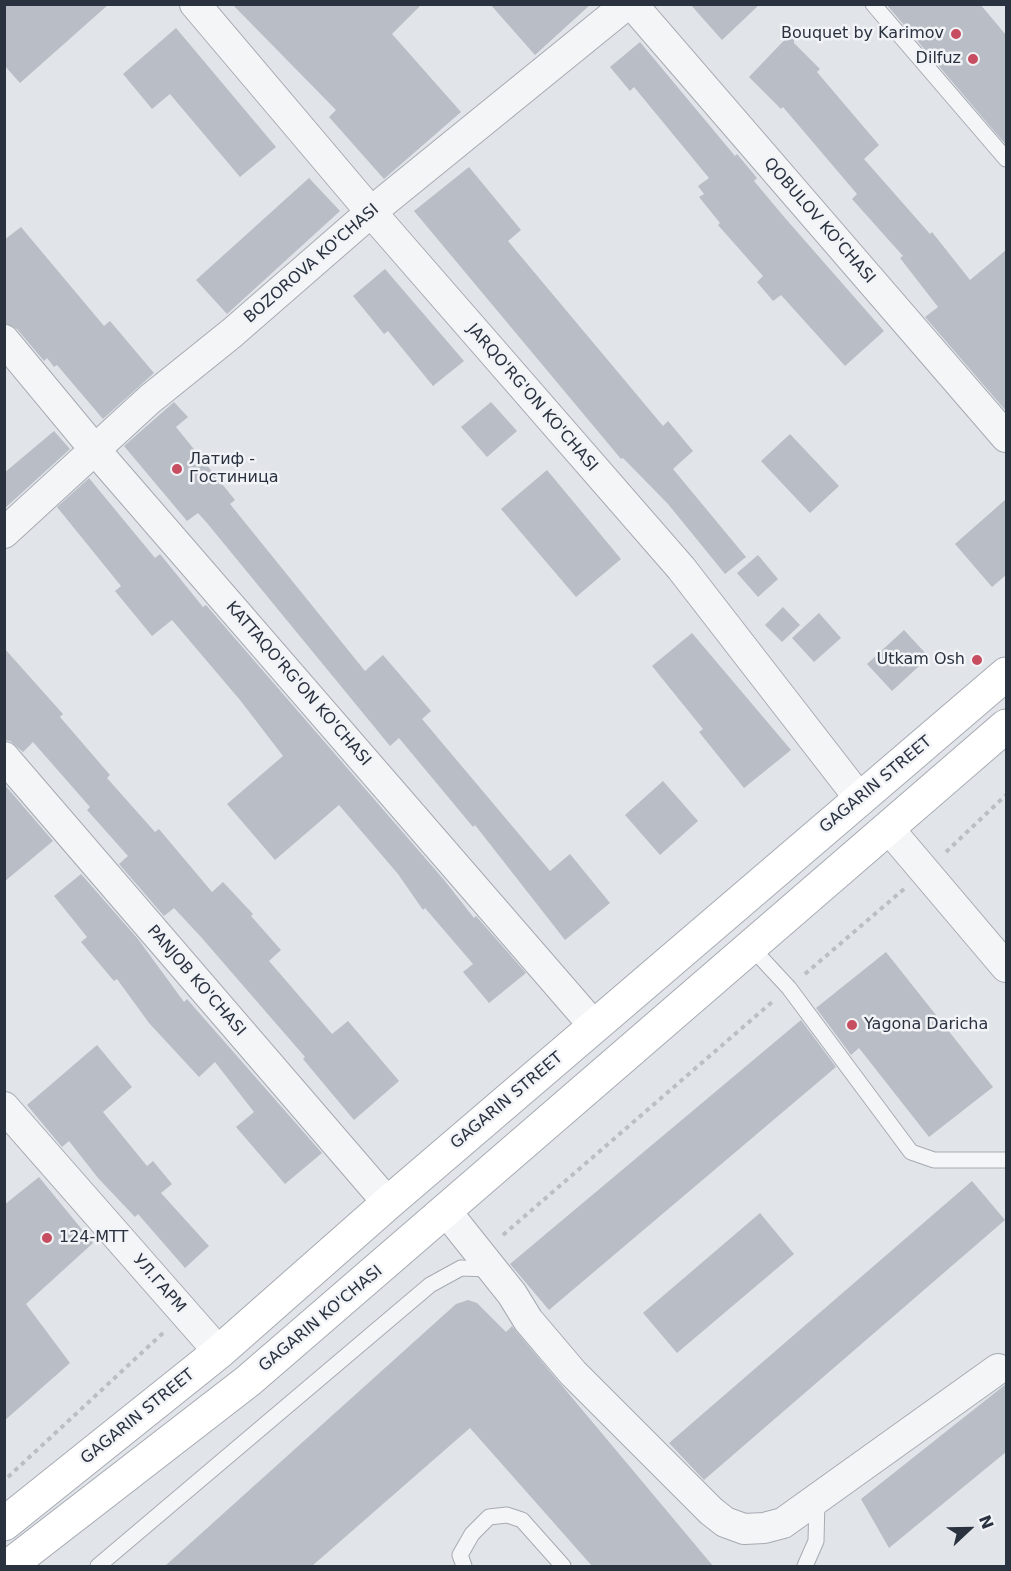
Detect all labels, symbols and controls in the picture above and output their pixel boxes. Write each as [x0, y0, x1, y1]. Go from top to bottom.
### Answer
place label: Bouquet by Karimov [781, 24, 944, 44]
marker: Bouquet by Karimov [949, 27, 963, 41]
place label: Dilfuz [916, 49, 961, 69]
marker: Dilfuz [966, 52, 980, 66]
street label: QOBULOV KO'CHASI [759, 154, 879, 288]
street label: BOZOROVA KO'CHASI [241, 200, 383, 328]
street label: JARQO'RG'ON KO'CHASI [463, 320, 601, 476]
place label: Латиф - Гостиница [189, 450, 279, 488]
marker: Латиф - Гостиница [170, 462, 184, 476]
street label: KATTAQO'RG'ON KO'CHASI [221, 598, 375, 770]
place label: Utkam Osh [876, 650, 965, 670]
marker: Utkam Osh [970, 653, 984, 667]
street label: GAGARIN STREET [816, 733, 936, 837]
street label: PANJOB KO'CHASI [143, 922, 249, 1040]
place label: Yagona Daricha [864, 1015, 988, 1035]
marker: Yagona Daricha [845, 1018, 859, 1032]
street label: GAGARIN STREET [447, 1049, 567, 1153]
place label: 124-MTT [59, 1228, 128, 1248]
marker: 124-MTT [40, 1231, 54, 1245]
street label: УЛ.ГАРМ [128, 1251, 190, 1317]
street label: GAGARIN KO'CHASI [255, 1262, 387, 1376]
street label: GAGARIN STREET [77, 1365, 199, 1469]
north arrow [939, 1499, 999, 1559]
text: N [975, 1512, 997, 1532]

